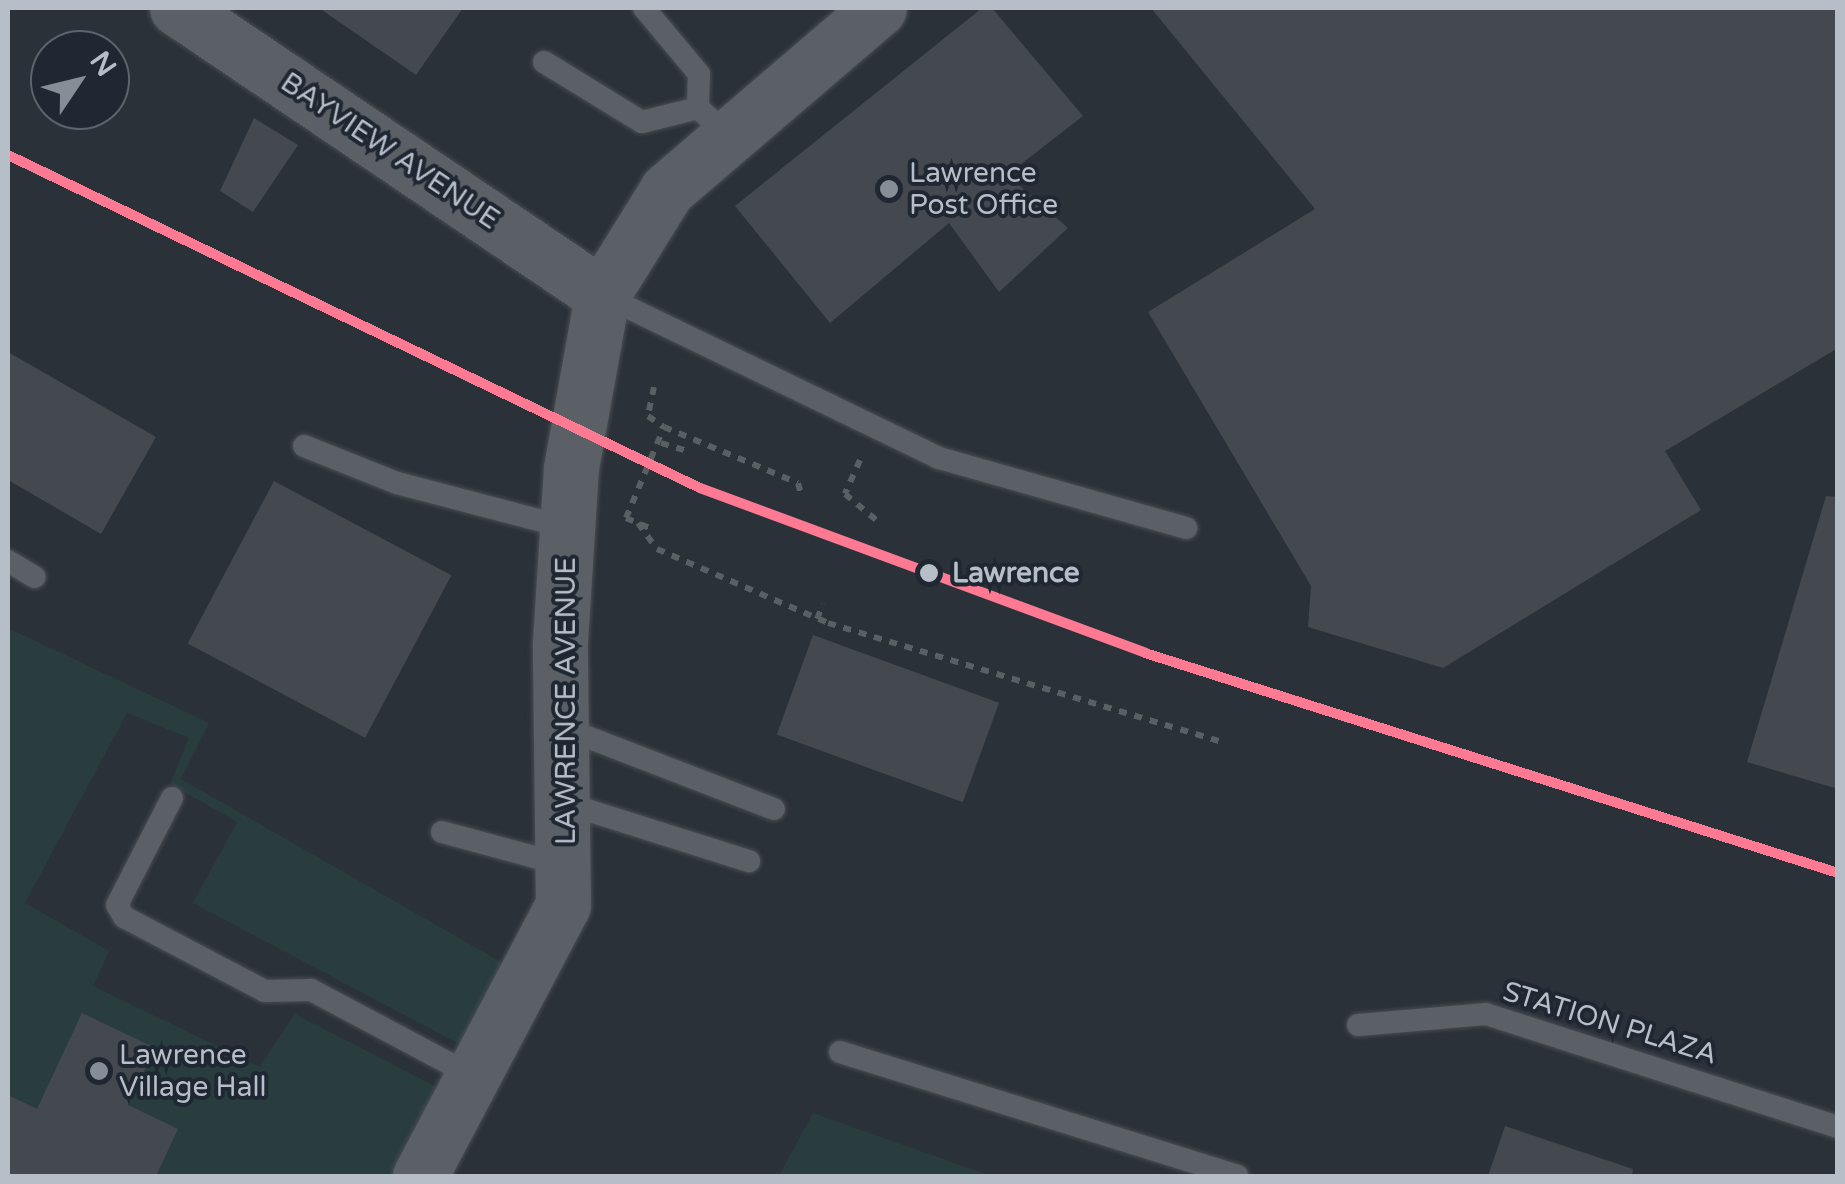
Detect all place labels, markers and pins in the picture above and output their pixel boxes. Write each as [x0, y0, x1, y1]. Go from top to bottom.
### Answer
place label: Lawrence Post Office [909, 156, 1058, 222]
marker: Lawrence Post Office [878, 178, 900, 200]
place label: Lawrence [952, 556, 1080, 590]
marker: Lawrence [916, 560, 942, 586]
place label: Lawrence Village Hall [119, 1038, 266, 1104]
marker: Lawrence Village Hall [88, 1060, 110, 1082]

